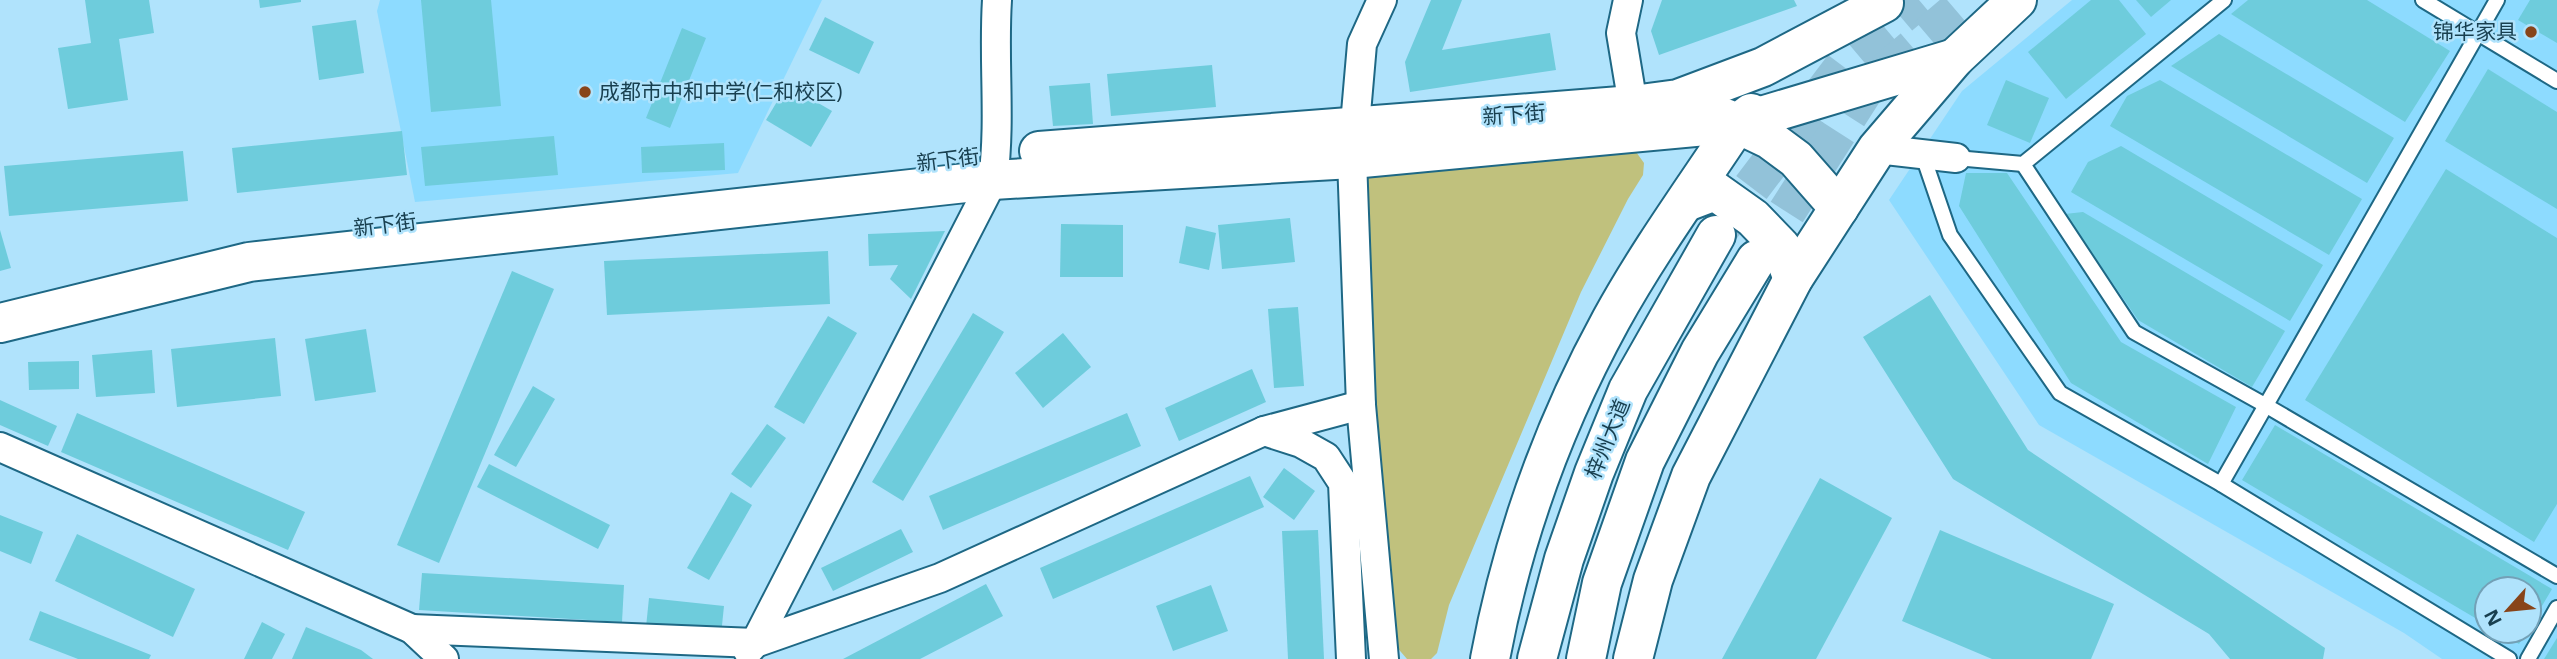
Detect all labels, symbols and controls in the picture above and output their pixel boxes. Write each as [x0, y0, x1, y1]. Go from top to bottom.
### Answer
place label: 锦华家具 [2433, 17, 2517, 45]
marker: 锦华家具 [2523, 24, 2539, 40]
place label: 成都市中和中学(仁和校区) [599, 77, 842, 105]
marker: 成都市中和中学(仁和校区) [577, 84, 593, 100]
street label: 新下街 [1482, 98, 1546, 130]
street label: 新下街 [915, 141, 981, 177]
street label: 新下街 [352, 206, 418, 242]
street label: 梓州大道 [1578, 394, 1636, 483]
north arrow [2473, 575, 2543, 645]
text: N [2478, 605, 2508, 631]

